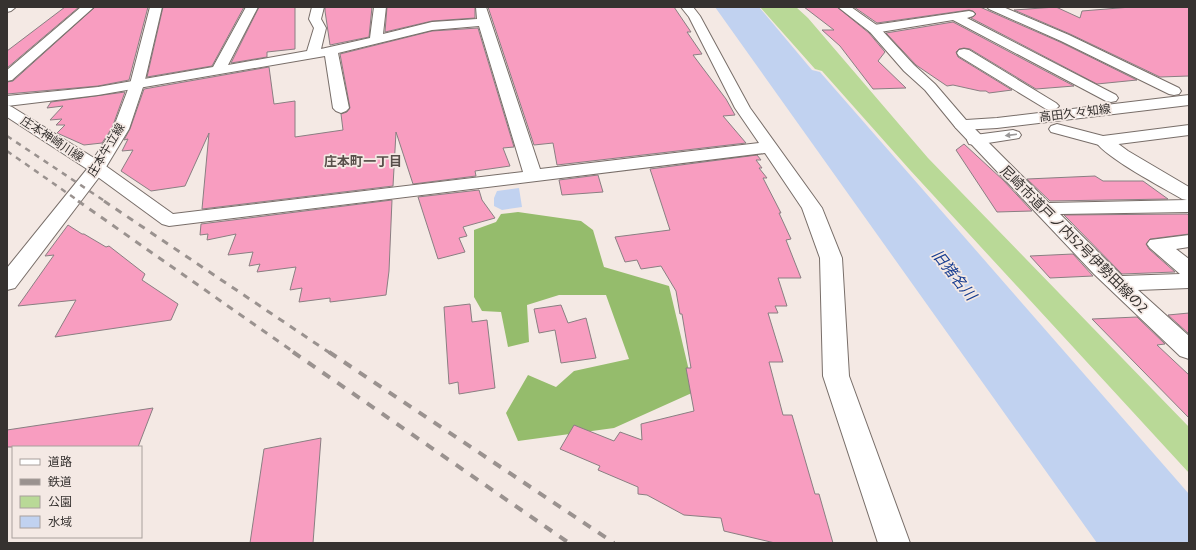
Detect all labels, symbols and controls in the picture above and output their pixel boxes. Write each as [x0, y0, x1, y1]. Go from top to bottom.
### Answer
street label: 高田久々知線 [1038, 102, 1112, 124]
street label: 庄本神崎川線 [18, 114, 86, 164]
street label: 庄本牛立線 [85, 121, 127, 179]
one-way arrow [1005, 132, 1017, 138]
district label: 庄本町一丁目 [324, 154, 402, 169]
street label: 尼崎市道戸ノ内52号伊勢田線の2 [997, 162, 1151, 316]
water label: 旧猪名川 [929, 246, 981, 305]
legend [12, 446, 142, 538]
text: 道路 [48, 455, 72, 469]
text: 鉄道 [48, 475, 72, 489]
text: 公園 [48, 495, 72, 509]
text: 水域 [48, 515, 72, 529]

